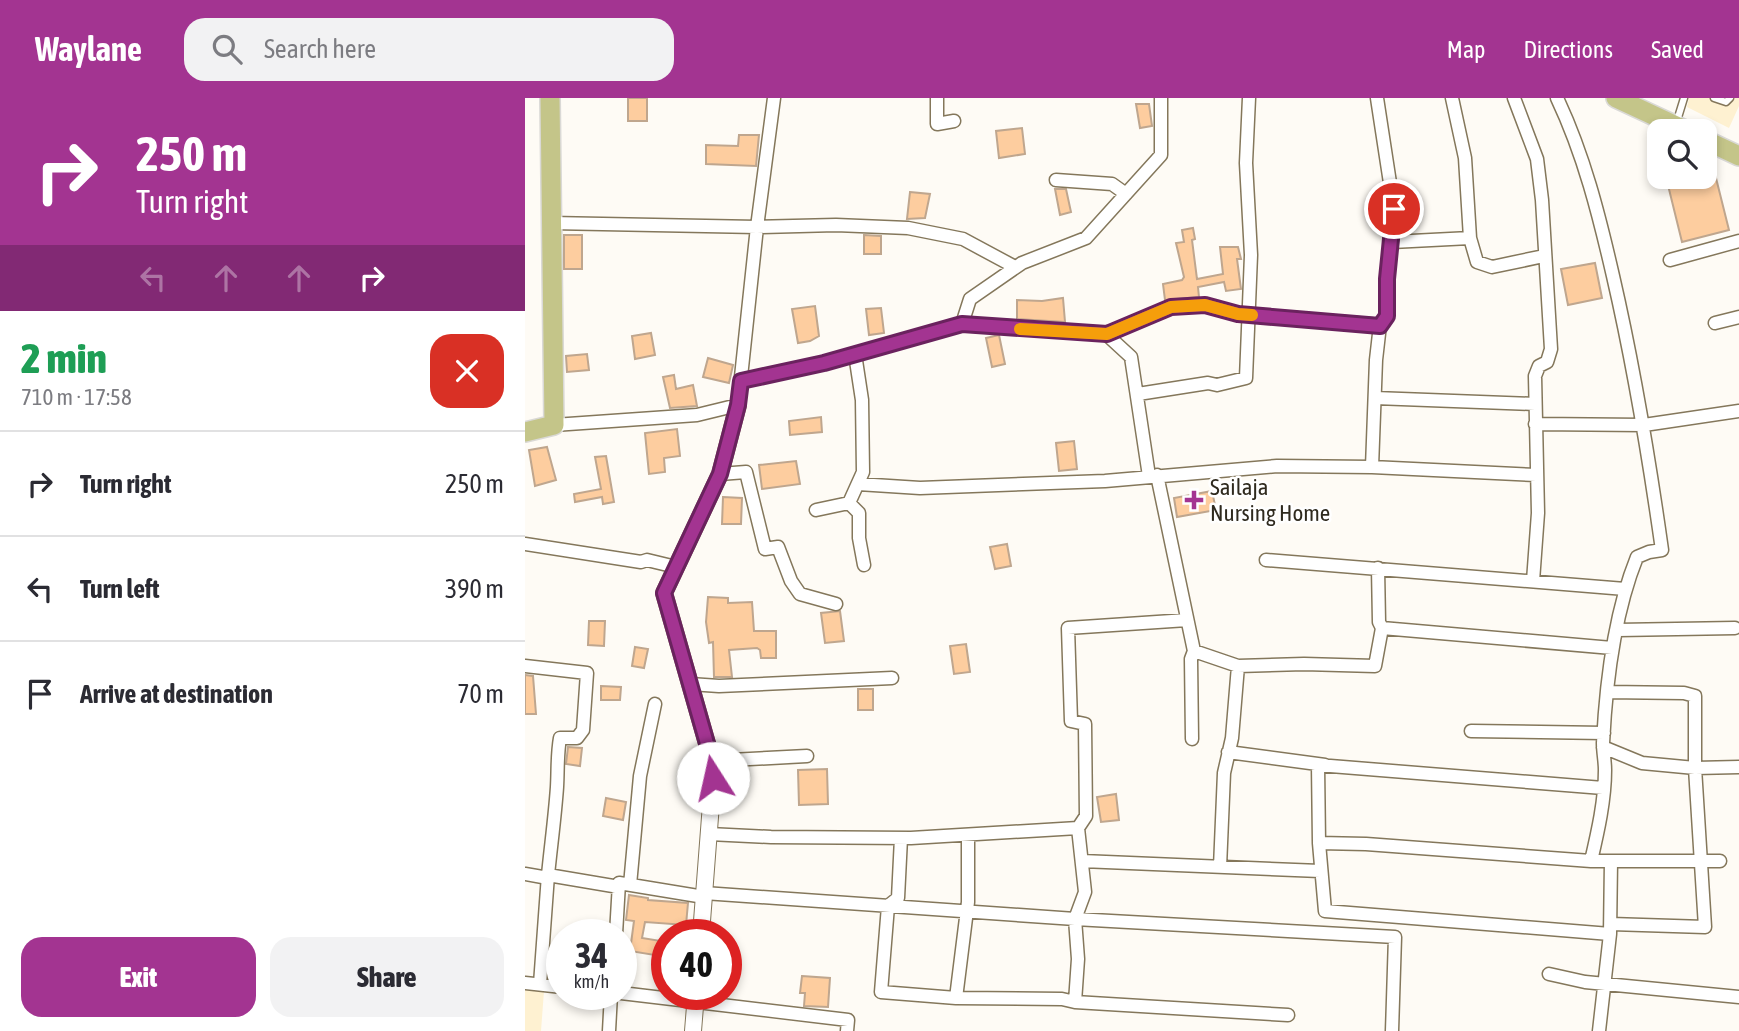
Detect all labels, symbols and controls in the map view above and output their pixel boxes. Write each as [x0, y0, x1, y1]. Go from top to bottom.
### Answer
search box [184, 18, 674, 81]
text: Waylane [35, 30, 142, 68]
icon: search [208, 30, 246, 68]
text: Search here [264, 34, 376, 64]
text: Map [1447, 36, 1485, 63]
text: Directions [1523, 36, 1613, 63]
text: Saved [1651, 36, 1704, 63]
map controls [1647, 119, 1717, 189]
button: search [1647, 119, 1717, 189]
text: 250 m [136, 125, 247, 181]
icon: right [21, 126, 112, 217]
pin [1364, 179, 1424, 239]
text: Turn right [136, 183, 249, 220]
icon: arrive [1375, 190, 1413, 228]
icon: left [134, 259, 172, 297]
icon: ahead [207, 259, 245, 297]
icon: ahead [280, 259, 318, 297]
icon: right [353, 259, 391, 297]
text: 2 min [21, 334, 107, 382]
button: close [430, 334, 504, 408]
text: 710 m · 17:58 [21, 384, 132, 410]
icon: right [21, 465, 59, 503]
text: Turn right [80, 469, 171, 499]
text: 250 m [445, 469, 504, 499]
place label: Sailaja Nursing Home [1210, 474, 1330, 526]
marker: Sailaja Nursing Home [1184, 490, 1204, 510]
icon: left [21, 570, 59, 608]
text: Turn left [80, 574, 160, 604]
text: 390 m [445, 574, 504, 604]
icon: arrive [21, 675, 59, 713]
text: Arrive at destination [80, 679, 273, 709]
text: 70 m [457, 679, 504, 709]
position arrow [676, 741, 750, 815]
speed limit sign: 40 [651, 919, 742, 1010]
text: 34 [575, 935, 608, 975]
button: Exit [21, 937, 256, 1017]
button: Share [270, 937, 504, 1017]
text: km/h [574, 971, 609, 992]

